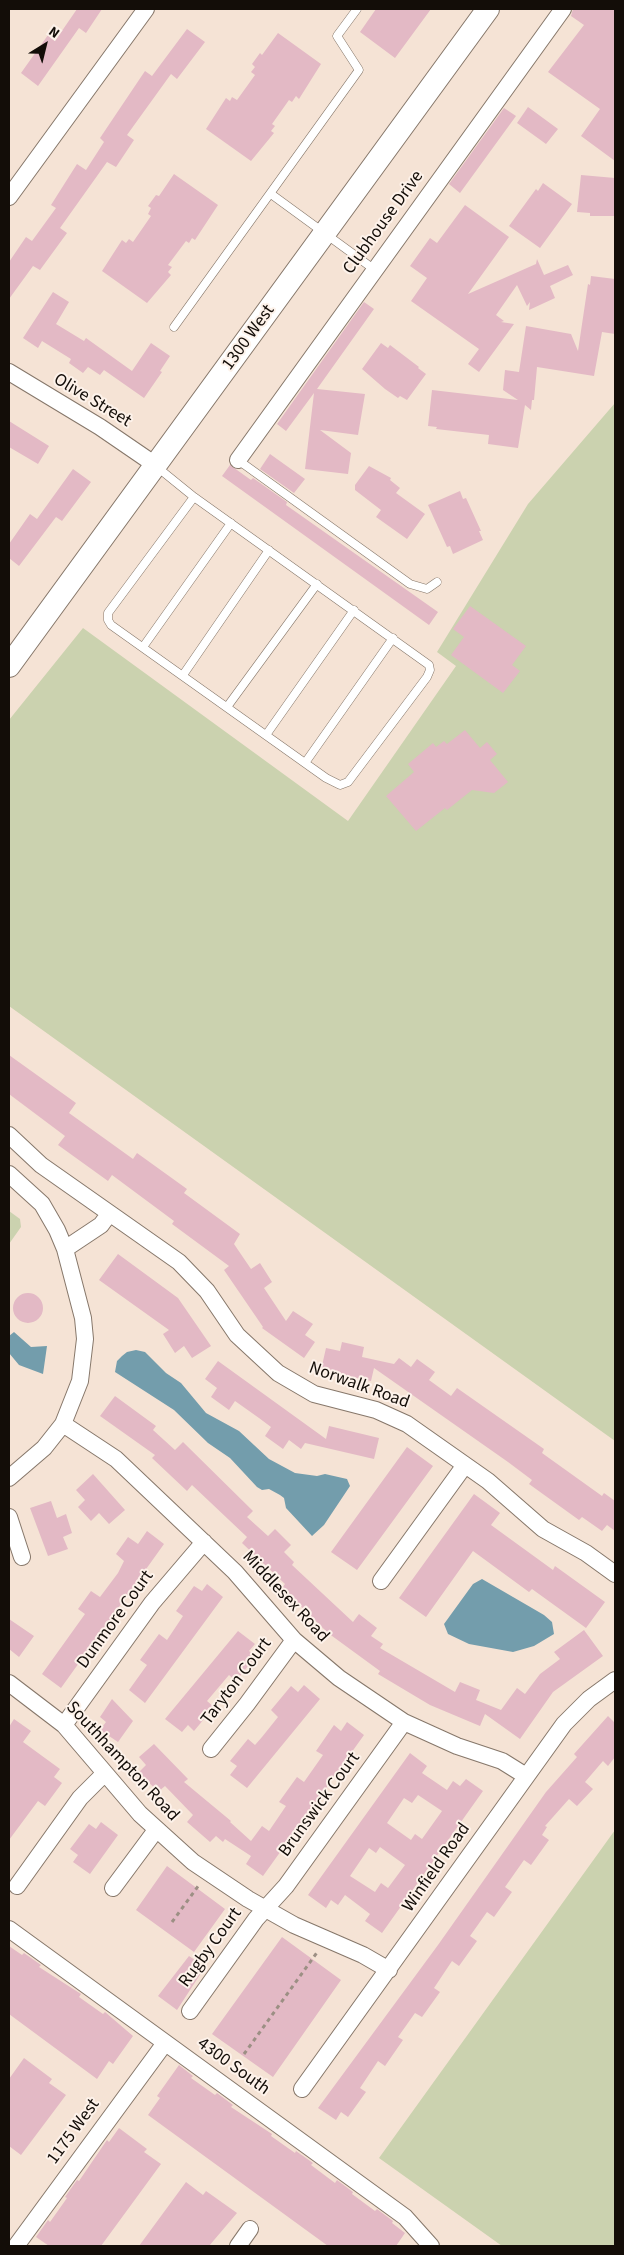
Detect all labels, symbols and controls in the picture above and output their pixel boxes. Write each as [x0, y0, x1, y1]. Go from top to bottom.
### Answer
north arrow [20, 20, 70, 70]
text: N [44, 22, 63, 44]
street label: Clubhouse Drive [339, 167, 429, 279]
street label: 1300 West [218, 301, 280, 375]
street label: Olive Street [49, 369, 135, 433]
street label: Norwalk Road [306, 1358, 412, 1414]
street label: Middlesex Road [237, 1547, 333, 1647]
street label: Dunmore Court [73, 1567, 159, 1673]
street label: Taryton Court [197, 1634, 277, 1730]
street label: Southhampton Road [61, 1698, 183, 1826]
street label: Brunswick Court [275, 1748, 365, 1862]
street label: Winfield Road [398, 1819, 476, 1917]
street label: Rugby Court [175, 1904, 247, 1992]
street label: 4300 South [193, 2033, 273, 2101]
street label: 1175 West [43, 2095, 105, 2169]

